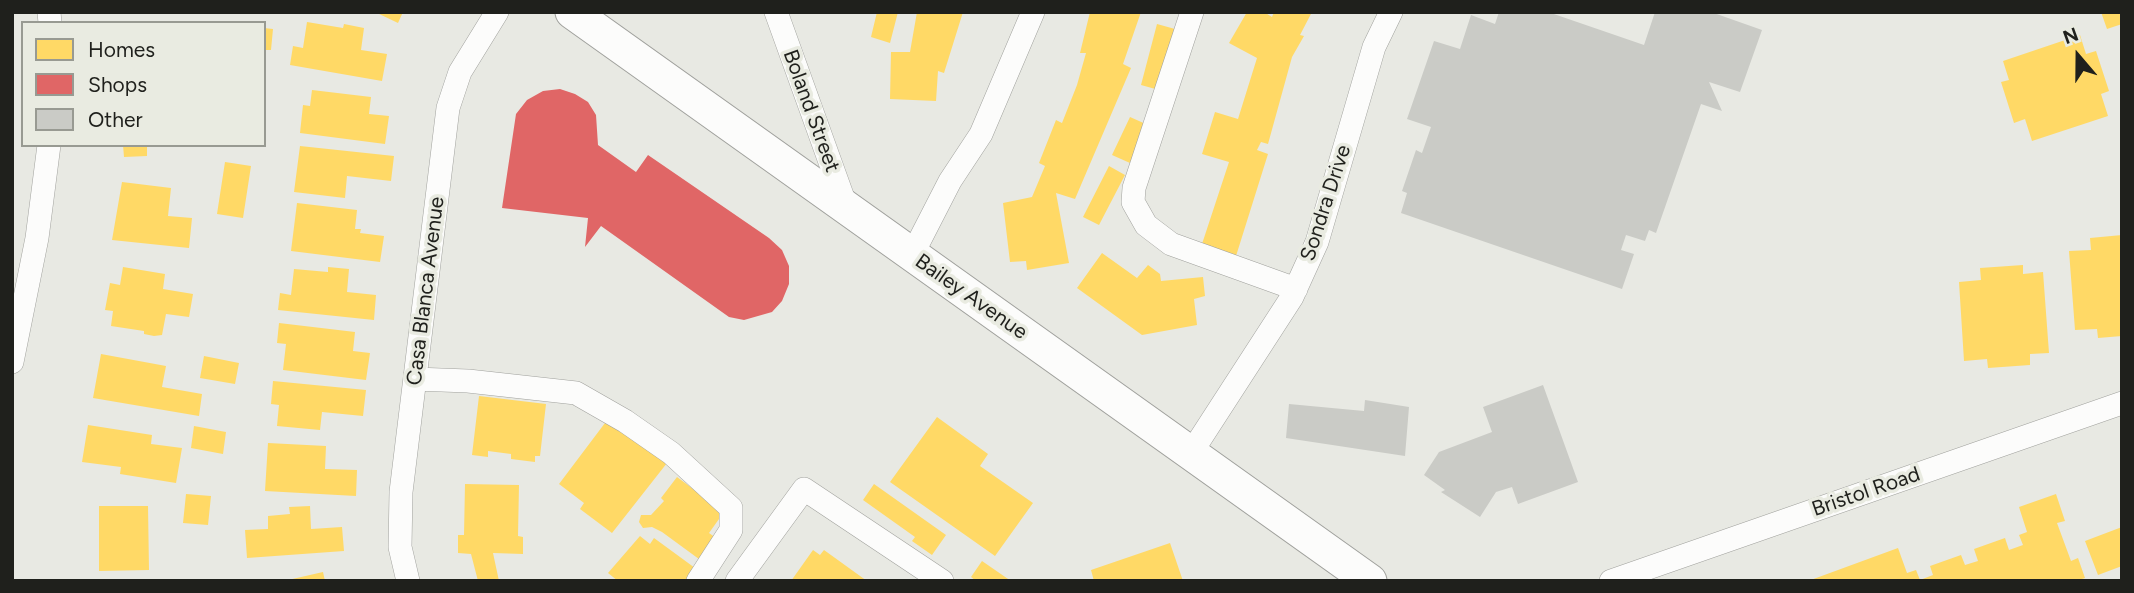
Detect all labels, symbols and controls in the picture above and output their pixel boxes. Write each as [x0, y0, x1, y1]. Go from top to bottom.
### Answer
legend [21, 21, 266, 147]
north arrow [2043, 21, 2113, 91]
text: N [2060, 22, 2081, 49]
text: Homes [88, 37, 155, 62]
street label: Boland Street [777, 46, 845, 176]
text: Shops [88, 72, 147, 97]
text: Other [88, 107, 143, 132]
street label: Sondra Drive [1295, 142, 1357, 264]
street label: Casa Blanca Avenue [402, 195, 450, 387]
street label: Bailey Avenue [910, 249, 1032, 345]
street label: Bristol Road [1809, 462, 1923, 522]

